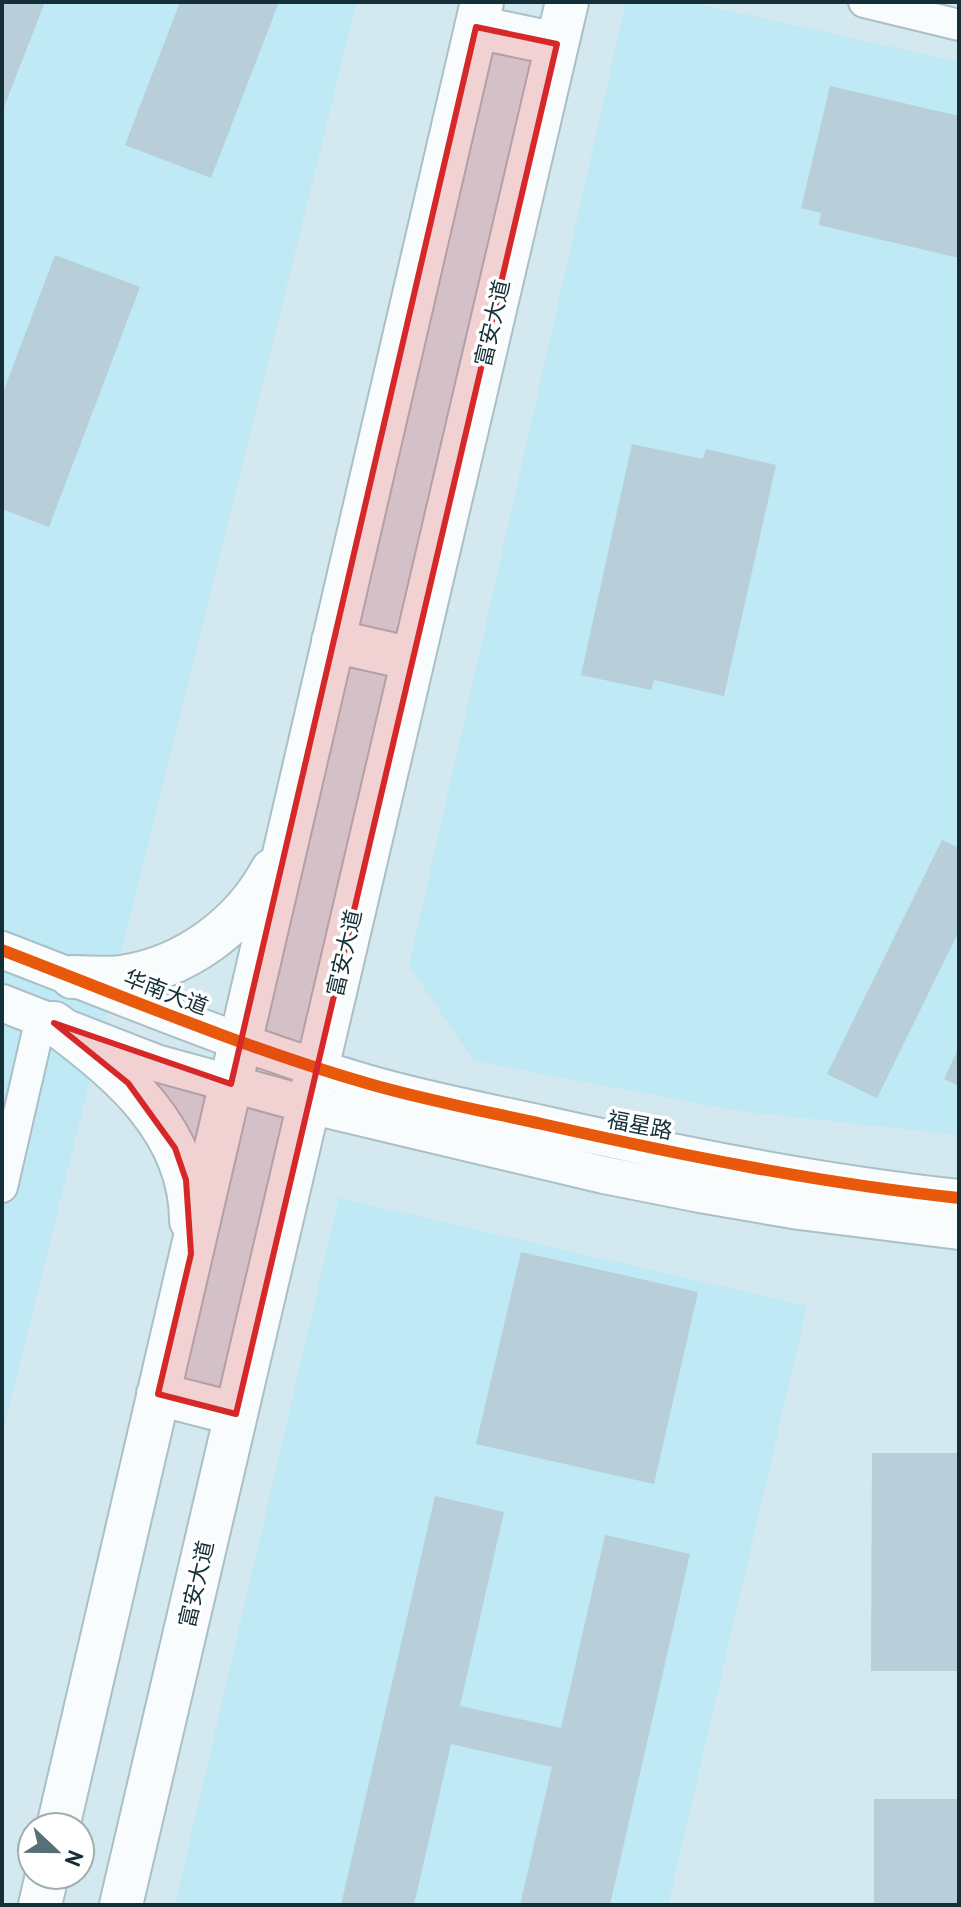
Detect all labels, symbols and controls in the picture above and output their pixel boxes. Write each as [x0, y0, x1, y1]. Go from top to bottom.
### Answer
street label: 富安大道 [468, 277, 516, 369]
street label: 富安大道 [320, 907, 368, 999]
street label: 华南大道 [120, 963, 212, 1021]
street label: 福星路 [605, 1105, 675, 1145]
street label: 富安大道 [172, 1538, 220, 1630]
north arrow [16, 1811, 96, 1891]
text: N [59, 1847, 90, 1870]

